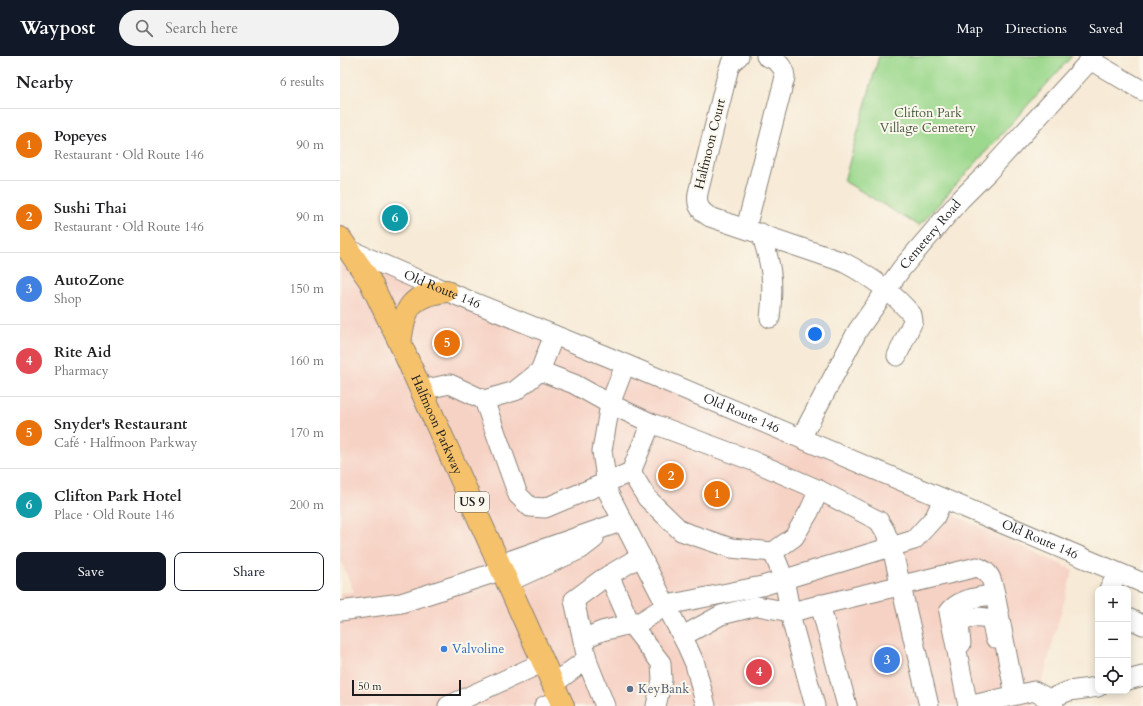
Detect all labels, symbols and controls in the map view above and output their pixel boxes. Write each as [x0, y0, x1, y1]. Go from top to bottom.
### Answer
search box [119, 10, 399, 46]
text: Waypost [20, 15, 95, 41]
icon: search [133, 17, 155, 39]
text: Search here [165, 18, 238, 38]
text: Map [957, 19, 983, 38]
text: Directions [1005, 19, 1067, 38]
text: Saved [1089, 19, 1123, 38]
text: Nearby [16, 71, 73, 94]
text: 6 results [280, 73, 324, 91]
street label: Halfmoon Court [690, 97, 730, 191]
park label: Clifton Park Village Cemetery [880, 104, 976, 137]
text: Popeyes [54, 126, 107, 146]
text: 1 [26, 136, 32, 154]
text: 90 m [296, 136, 324, 154]
text: Restaurant · Old Route 146 [54, 146, 204, 164]
street label: Cemetery Road [896, 196, 965, 273]
text: Sushi Thai [54, 198, 127, 218]
pin: 6 [382, 203, 408, 233]
text: 2 [26, 208, 32, 226]
text: 90 m [296, 208, 324, 226]
text: Restaurant · Old Route 146 [54, 218, 204, 236]
street label: Old Route 146 [401, 265, 484, 313]
text: AutoZone [54, 270, 125, 290]
text: 3 [26, 280, 32, 298]
text: 150 m [290, 280, 324, 298]
text: Shop [54, 290, 82, 308]
your location [805, 324, 825, 344]
pin: 5 [434, 328, 460, 358]
text: Rite Aid [54, 342, 111, 362]
text: 4 [26, 352, 32, 370]
text: 160 m [290, 352, 324, 370]
text: Pharmacy [54, 362, 109, 380]
street label: Halfmoon Parkway [406, 372, 467, 478]
street label: Old Route 146 [700, 389, 783, 438]
text: Snyder's Restaurant [54, 414, 187, 434]
text: 5 [26, 424, 32, 442]
text: 170 m [290, 424, 324, 442]
text: Café · Halfmoon Parkway [54, 434, 197, 452]
pin: 2 [658, 461, 684, 491]
pin: 1 [704, 479, 730, 509]
text: Clifton Park Hotel [54, 486, 182, 506]
road number: US 9 [455, 492, 489, 512]
text: 6 [26, 496, 32, 514]
text: 200 m [290, 496, 324, 514]
text: Place · Old Route 146 [54, 506, 174, 524]
street label: Old Route 146 [999, 515, 1081, 564]
button: Save [16, 552, 166, 591]
button: Share [174, 552, 324, 591]
map controls [1095, 586, 1131, 694]
button: + [1095, 586, 1131, 622]
button: − [1095, 622, 1131, 658]
place label: Valvoline [452, 640, 504, 658]
marker: Valvoline [439, 644, 449, 654]
pin: 3 [874, 645, 900, 675]
pin: 4 [746, 657, 772, 687]
button: locate [1095, 658, 1131, 694]
scale bar [352, 678, 461, 697]
text: 50 m [358, 679, 382, 694]
place label: KeyBank [638, 680, 689, 698]
marker: KeyBank [625, 684, 635, 694]

